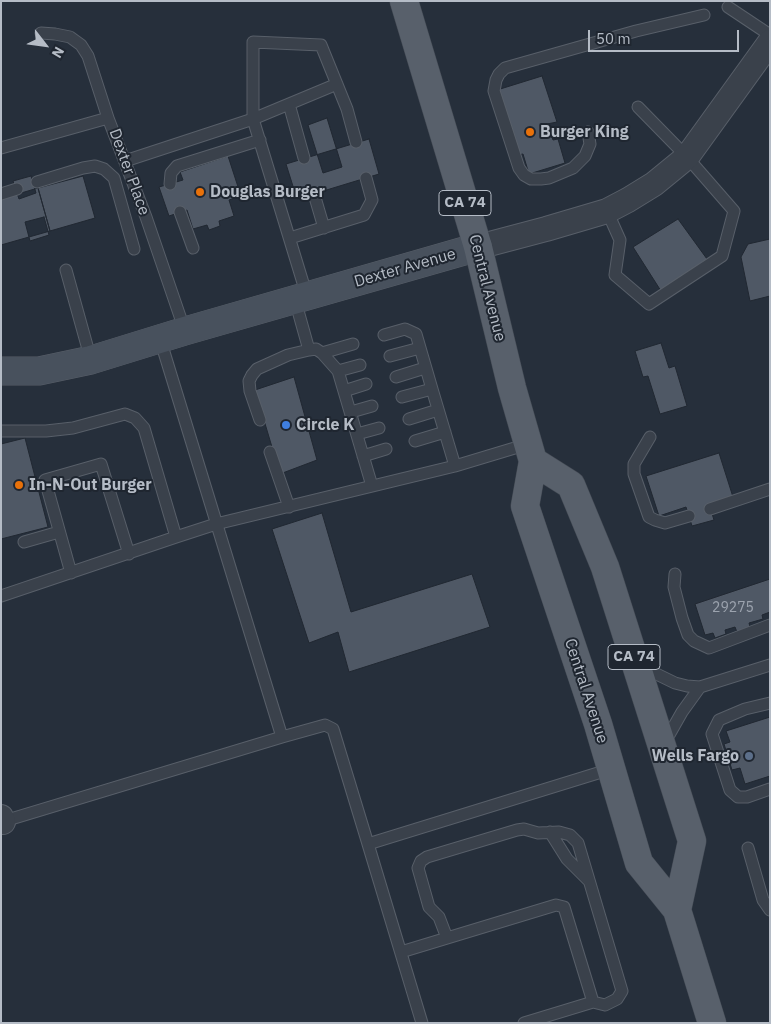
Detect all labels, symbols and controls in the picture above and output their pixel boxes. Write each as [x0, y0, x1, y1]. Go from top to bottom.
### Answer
north arrow [20, 20, 70, 70]
scale bar [591, 20, 742, 52]
text: 50 m [596, 29, 631, 48]
text: N [48, 44, 68, 61]
place label: Burger King [540, 122, 628, 142]
street label: Dexter Place [104, 126, 154, 218]
marker: Burger King [524, 126, 536, 138]
place label: Douglas Burger [210, 182, 325, 202]
marker: Douglas Burger [194, 186, 206, 198]
road number: CA 74 [439, 190, 491, 216]
street label: Central Avenue [464, 233, 510, 343]
street label: Dexter Avenue [352, 244, 458, 292]
place label: Circle K [296, 415, 354, 435]
marker: Circle K [280, 419, 292, 431]
place label: In-N-Out Burger [29, 475, 152, 495]
marker: In-N-Out Burger [13, 479, 25, 491]
house number: 29275 [712, 600, 754, 616]
street label: Central Avenue [560, 636, 612, 746]
road number: CA 74 [608, 644, 660, 670]
place label: Wells Fargo [652, 746, 739, 766]
marker: Wells Fargo [743, 750, 755, 762]

